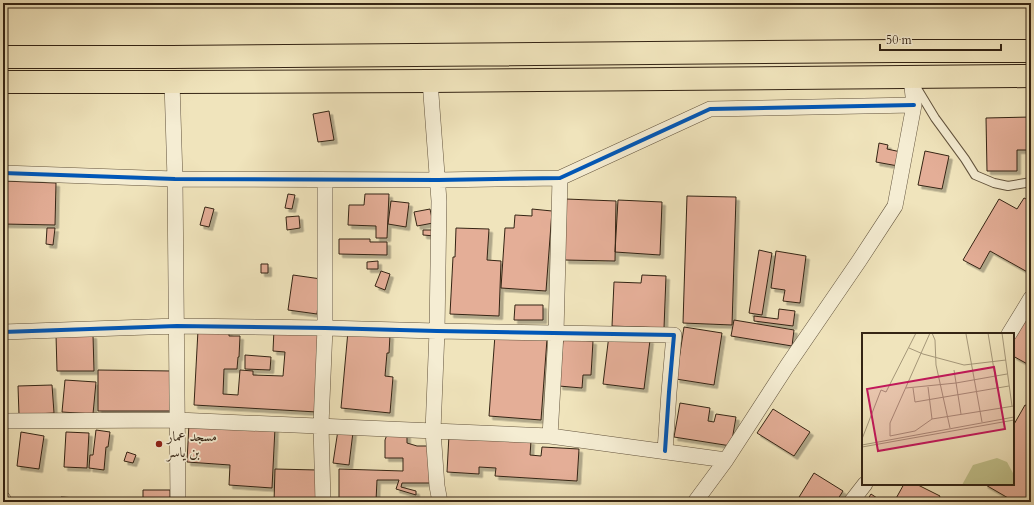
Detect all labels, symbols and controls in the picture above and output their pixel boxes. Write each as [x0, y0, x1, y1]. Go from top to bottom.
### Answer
scale bar [880, 26, 1001, 52]
text: 50 m [886, 32, 913, 48]
inset map [862, 333, 1014, 485]
place label: مسجد عمار بن ياسر [165, 427, 217, 462]
marker: مسجد عمار بن ياسر [154, 439, 164, 449]

